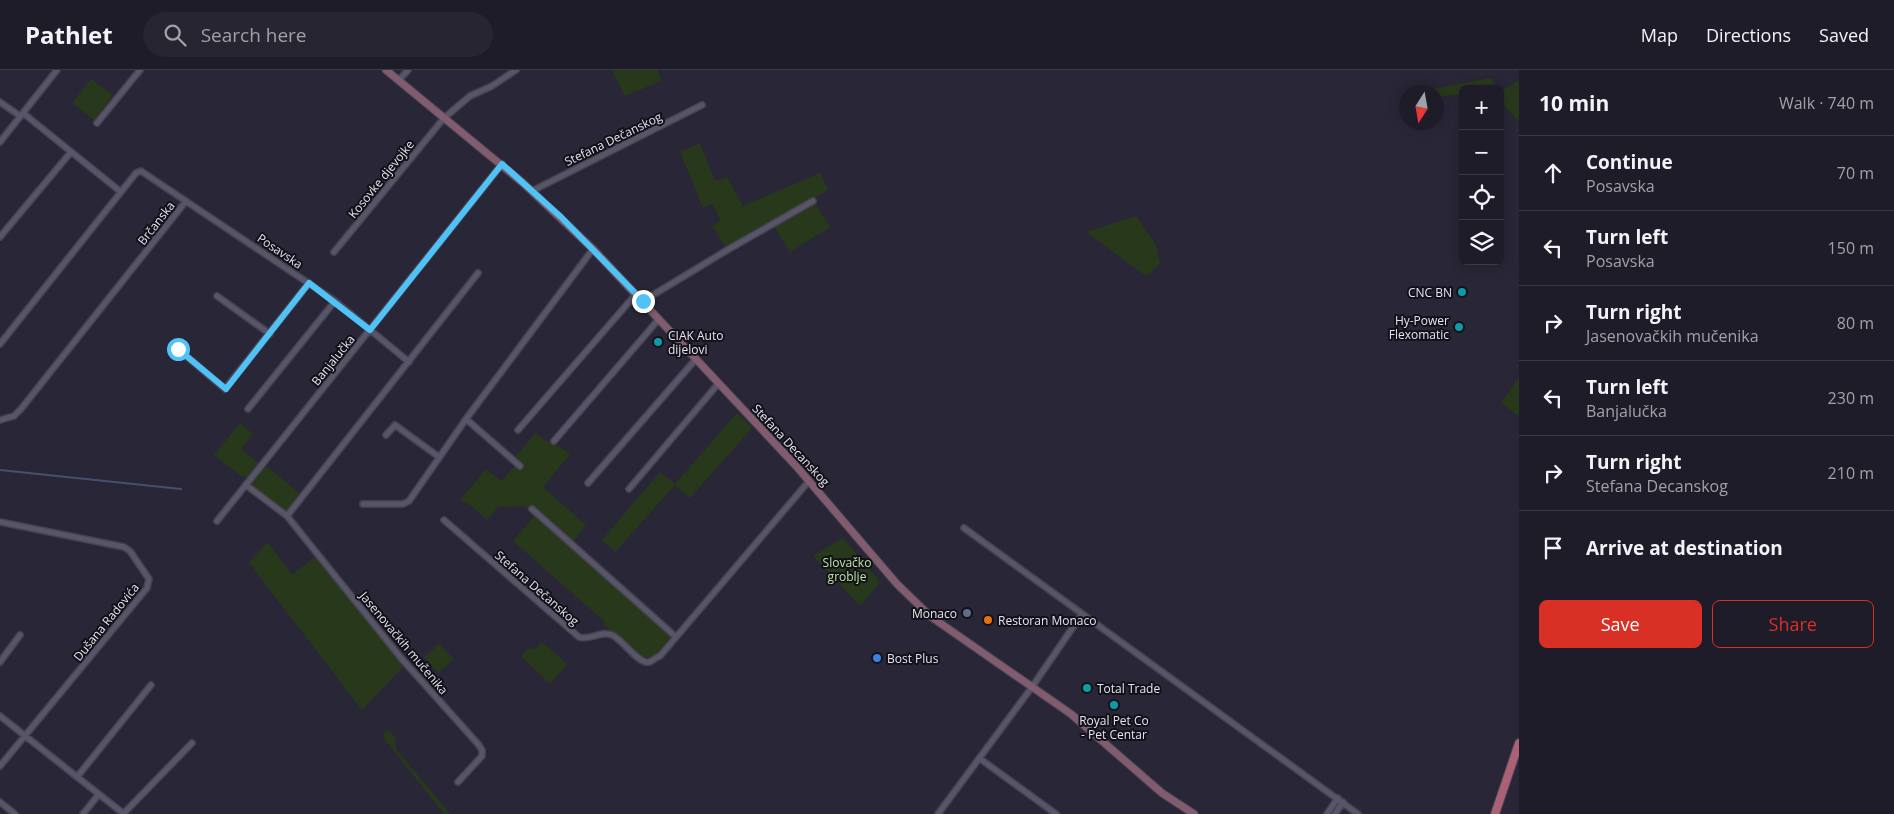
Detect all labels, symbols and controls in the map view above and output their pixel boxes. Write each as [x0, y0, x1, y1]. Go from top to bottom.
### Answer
search box [143, 12, 493, 57]
text: Pathlet [25, 18, 113, 51]
icon: search [161, 21, 189, 49]
text: Search here [201, 22, 307, 48]
text: Map [1641, 23, 1678, 47]
text: Directions [1706, 23, 1791, 47]
text: Saved [1819, 23, 1869, 47]
north arrow [1399, 85, 1444, 130]
map controls [1459, 85, 1504, 265]
button: + [1459, 85, 1504, 130]
text: 10 min [1539, 89, 1609, 117]
text: Walk · 740 m [1779, 92, 1874, 114]
street label: Stefana Dečanskog [561, 108, 665, 170]
button: − [1459, 130, 1504, 175]
street label: Kosovke djevojke [344, 136, 418, 222]
text: Continue [1586, 149, 1673, 175]
icon: ahead [1539, 159, 1567, 187]
text: 70 m [1837, 162, 1874, 184]
button: locate [1459, 175, 1504, 220]
text: Posavska [1586, 175, 1655, 197]
street label: Brčanska [134, 198, 178, 248]
button: layers [1459, 220, 1504, 265]
text: Turn left [1586, 224, 1668, 250]
street label: Posavska [254, 230, 306, 272]
icon: left [1539, 234, 1567, 262]
text: 150 m [1828, 237, 1874, 259]
text: Posavska [1586, 250, 1655, 272]
place label: CNC BN [1408, 284, 1452, 301]
marker: CNC BN [1456, 286, 1468, 298]
route end [632, 290, 655, 313]
text: Turn right [1586, 299, 1681, 325]
icon: right [1539, 309, 1567, 337]
place label: Hy-Power Flexomatic [1389, 312, 1449, 343]
text: 80 m [1837, 312, 1874, 334]
marker: Hy-Power Flexomatic [1453, 321, 1465, 333]
text: Jasenovačkih mučenika [1586, 325, 1759, 347]
place label: CIAK Auto dijelovi [668, 327, 723, 358]
street label: Banjalučka [307, 331, 359, 389]
marker: CIAK Auto dijelovi [652, 336, 664, 348]
route start [167, 338, 190, 361]
text: Turn left [1586, 374, 1668, 400]
icon: left [1539, 384, 1567, 412]
text: 230 m [1828, 387, 1874, 409]
street label: Stefana Decanskog [748, 400, 834, 490]
text: Banjalučka [1586, 400, 1667, 422]
text: Turn right [1586, 449, 1681, 475]
icon: right [1539, 459, 1567, 487]
text: 210 m [1828, 462, 1874, 484]
text: Stefana Decanskog [1586, 475, 1728, 497]
icon: arrive [1539, 534, 1567, 562]
text: Arrive at destination [1586, 535, 1783, 561]
street label: Stefana Dečanskog [491, 547, 583, 630]
park label: Slovačko groblje [823, 554, 871, 585]
street label: Dušana Radovića [69, 579, 143, 665]
street label: Jasenovačkih mučenika [355, 587, 452, 698]
button: Save [1539, 600, 1702, 648]
button: Share [1712, 600, 1874, 648]
place label: Monaco [912, 605, 957, 622]
marker: Monaco [961, 607, 973, 619]
place label: Restoran Monaco [998, 612, 1096, 629]
marker: Restoran Monaco [982, 614, 994, 626]
place label: Bost Plus [887, 650, 939, 667]
marker: Bost Plus [871, 652, 883, 664]
place label: Total Trade [1097, 680, 1160, 697]
marker: Total Trade [1081, 682, 1093, 694]
marker: Royal Pet Co - Pet Centar [1108, 699, 1120, 711]
place label: Royal Pet Co - Pet Centar [1079, 712, 1149, 743]

